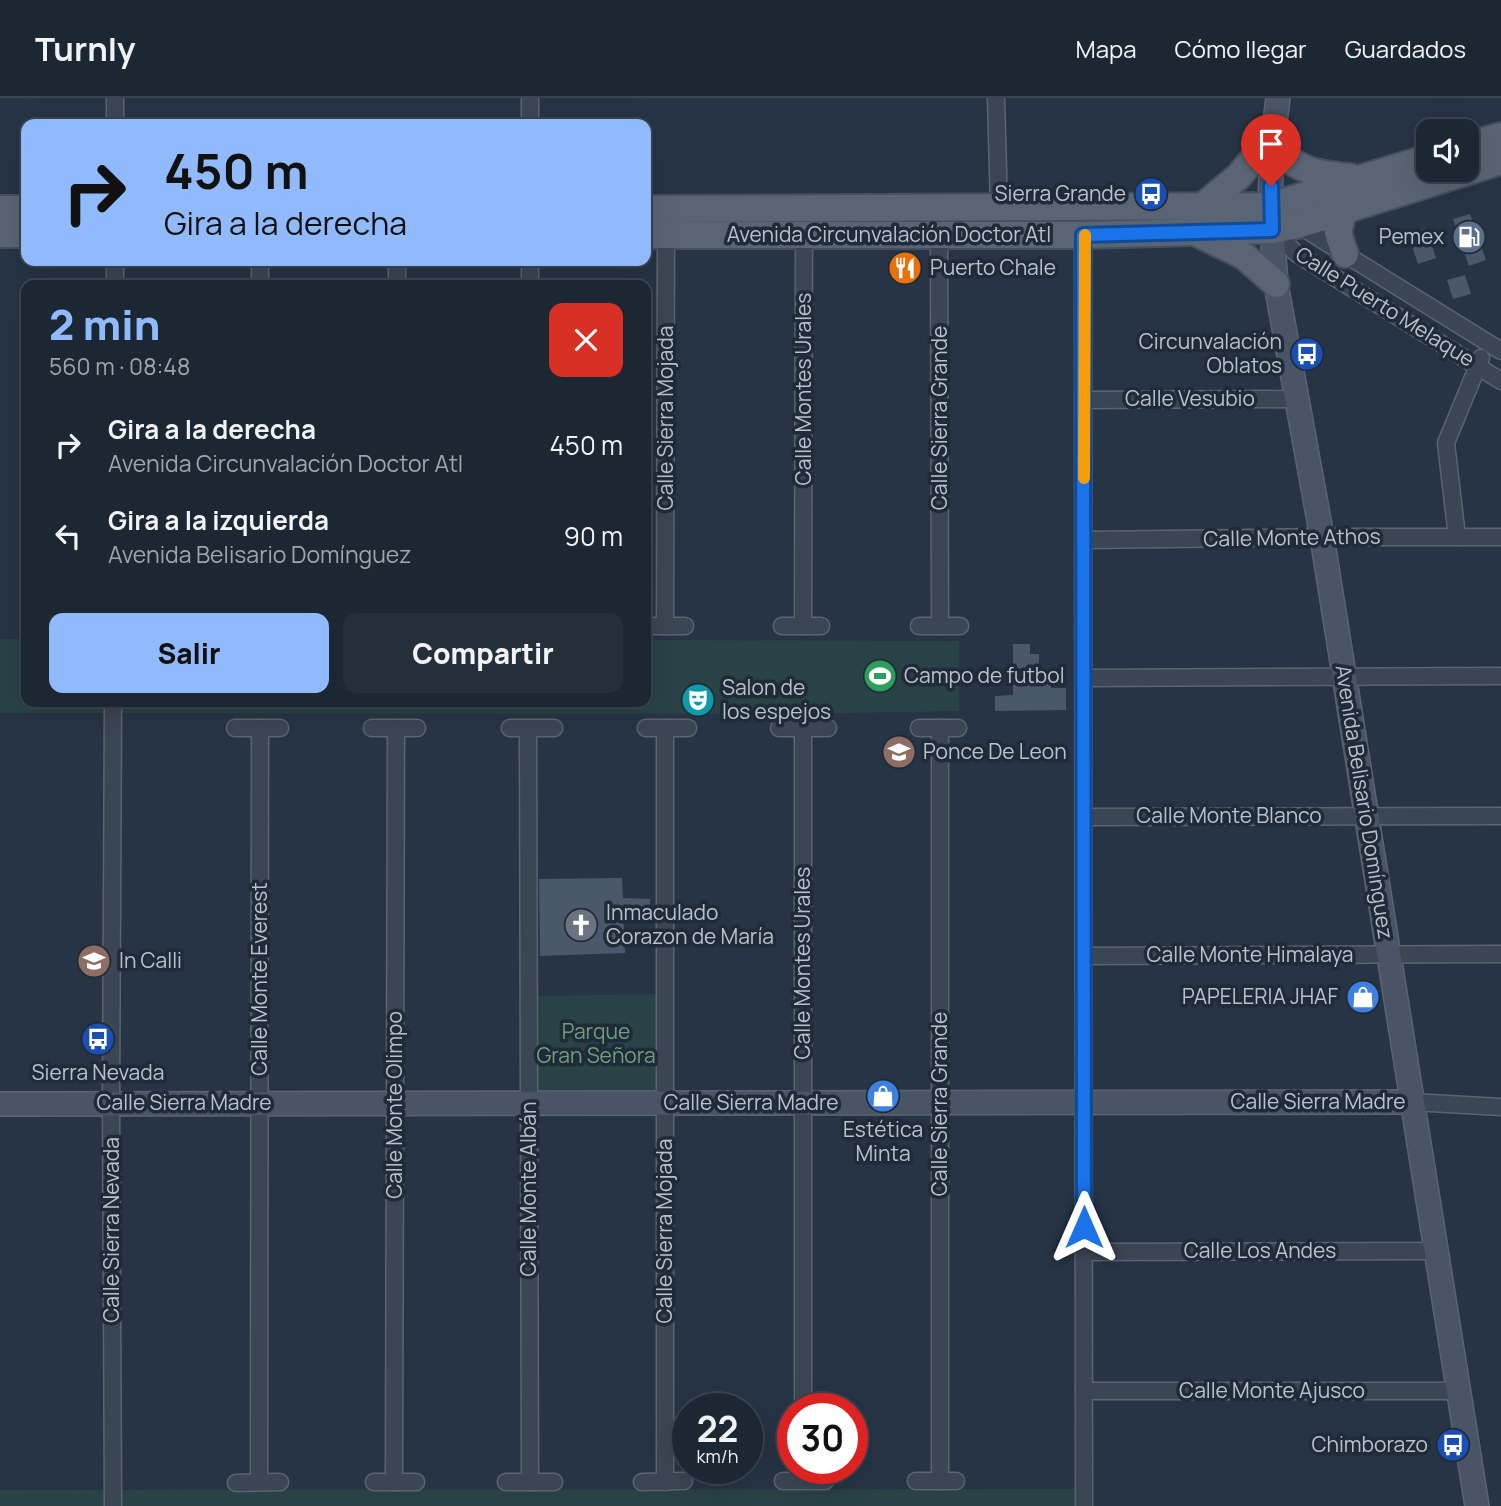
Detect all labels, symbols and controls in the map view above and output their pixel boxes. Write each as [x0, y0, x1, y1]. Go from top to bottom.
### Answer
text: Turnly [35, 26, 136, 71]
text: Mapa [1076, 32, 1137, 65]
text: Cómo llegar [1175, 32, 1307, 65]
text: Guardados [1345, 32, 1466, 65]
pin [1241, 114, 1301, 186]
map controls [1416, 119, 1479, 182]
button: sound [1416, 119, 1479, 182]
icon: arrive [1252, 125, 1290, 163]
text: 450 m [164, 137, 309, 204]
icon: right [49, 147, 140, 238]
bus stop icon: Sierra Grande [1132, 175, 1170, 213]
place label: Sierra Grande [995, 179, 1126, 207]
text: Gira a la derecha [164, 201, 407, 245]
fuel station icon: Pemex [1450, 218, 1488, 256]
street label: Avenida Circunvalación Doctor Atl [727, 220, 1051, 248]
place label: Pemex [1379, 222, 1444, 250]
street label: Calle Puerto Melaque [1291, 240, 1480, 373]
restaurant icon: Puerto Chale [886, 249, 924, 287]
place label: Puerto Chale [930, 253, 1056, 281]
street label: Calle Montes Urales [789, 293, 817, 485]
text: 2 min [49, 295, 160, 353]
button: close [549, 303, 623, 377]
street label: Calle Sierra Mojada [651, 326, 679, 510]
street label: Calle Sierra Grande [925, 326, 953, 510]
place label: Circunvalación Oblatos [1139, 327, 1282, 379]
bus stop icon: Circunvalación Oblatos [1288, 335, 1326, 373]
text: 560 m · 08:48 [49, 350, 190, 382]
street label: Calle Vesubio [1125, 384, 1255, 412]
text: Gira a la derecha [108, 411, 316, 447]
icon: right [49, 426, 87, 464]
text: 450 m [550, 427, 623, 463]
text: Avenida Circunvalación Doctor Atl [108, 447, 463, 479]
text: Gira a la izquierda [108, 502, 329, 538]
icon: left [49, 517, 87, 555]
text: 90 m [564, 518, 623, 554]
street label: Calle Monte Athos [1203, 521, 1381, 553]
text: Avenida Belisario Domínguez [108, 538, 412, 570]
button: Salir [49, 613, 329, 693]
button: Compartir [343, 613, 623, 693]
sports icon: Campo de futbol [861, 657, 899, 695]
place label: Campo de futbol [904, 661, 1065, 689]
street label: Avenida Belisario Domínguez [1329, 663, 1400, 941]
place label: Salon de los espejos [722, 673, 831, 725]
theatre icon: Salon de los espejos [679, 681, 717, 719]
school or university icon: Ponce De Leon [880, 733, 918, 771]
place label: Ponce De Leon [923, 737, 1067, 765]
street label: Calle Monte Blanco [1136, 801, 1322, 829]
street label: Calle Montes Urales [788, 867, 816, 1059]
street label: Calle Monte Everest [245, 882, 273, 1076]
place label: Inmaculado Corazon de María [606, 898, 774, 950]
church icon: Inmaculado Corazon de María [562, 906, 600, 944]
street label: Calle Monte Himalaya [1147, 940, 1354, 968]
school or university icon: In Calli [75, 942, 113, 980]
place label: In Calli [119, 946, 182, 974]
shop icon: PAPELERIA JHAF [1344, 978, 1382, 1016]
place label: PAPELERIA JHAF [1182, 982, 1338, 1010]
street label: Calle Monte Olimpo [380, 1011, 408, 1199]
street label: Calle Sierra Grande [925, 1012, 953, 1196]
park label: Parque Gran Señora [536, 1017, 656, 1069]
bus stop icon: Sierra Nevada [79, 1020, 117, 1058]
place label: Sierra Nevada [32, 1058, 164, 1086]
shop icon: Estética Minta [864, 1077, 902, 1115]
street label: Calle Sierra Madre [1230, 1087, 1406, 1115]
street label: Calle Sierra Madre [96, 1088, 272, 1116]
street label: Calle Sierra Madre [663, 1088, 839, 1116]
street label: Calle Monte Albán [514, 1102, 542, 1276]
place label: Estética Minta [843, 1115, 923, 1167]
street label: Calle Sierra Nevada [97, 1137, 125, 1323]
street label: Calle Sierra Mojada [650, 1139, 678, 1323]
position arrow [1047, 1190, 1121, 1264]
street label: Calle Los Andes [1184, 1236, 1336, 1264]
street label: Calle Monte Ajusco [1179, 1376, 1365, 1404]
speed limit sign: 30 [777, 1393, 868, 1484]
text: 22 [697, 1405, 738, 1453]
bus stop icon: Chimborazo [1434, 1426, 1472, 1464]
place label: Chimborazo [1311, 1430, 1428, 1458]
text: km/h [697, 1444, 738, 1468]

